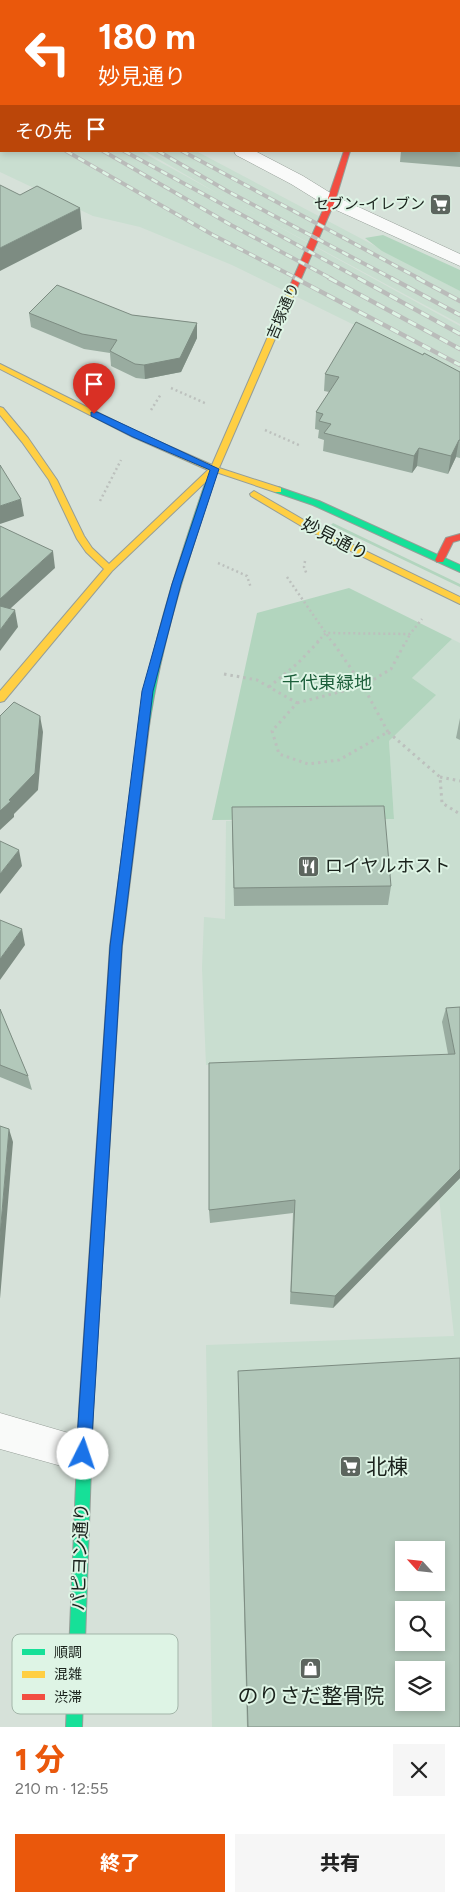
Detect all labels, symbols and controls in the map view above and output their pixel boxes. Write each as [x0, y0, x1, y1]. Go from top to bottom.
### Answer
text: 180 m [98, 16, 196, 58]
icon: left [15, 20, 80, 85]
text: 妙見通り [98, 63, 186, 90]
icon: arrive [82, 115, 110, 143]
text: その先 [15, 120, 72, 143]
supermarket icon: セブン-イレブン [429, 192, 453, 216]
place label: セブン-イレブン [314, 195, 425, 213]
street label: 吉塚通り [263, 280, 303, 342]
pin [73, 363, 115, 414]
icon: arrive [80, 370, 108, 398]
street label: 妙見通り [298, 513, 372, 565]
park label: 千代東緑地 [282, 672, 372, 694]
restaurant icon: ロイヤルホスト [297, 854, 321, 878]
place label: ロイヤルホスト [325, 855, 450, 877]
position arrow [56, 1427, 108, 1479]
supermarket icon: 北棟 [338, 1454, 362, 1478]
place label: 北棟 [366, 1454, 408, 1479]
street label: パピヨン通り [67, 1503, 93, 1611]
north arrow [395, 1541, 445, 1591]
map controls [395, 1541, 445, 1711]
button: search [395, 1601, 445, 1651]
legend [12, 1634, 178, 1714]
text: 順調 [54, 1644, 82, 1661]
shop icon: のりさだ整骨院 [299, 1656, 323, 1680]
button: layers [395, 1661, 445, 1711]
text: 混雑 [54, 1666, 82, 1683]
place label: のりさだ整骨院 [238, 1683, 385, 1708]
text: 渋滞 [54, 1689, 82, 1706]
text: 1 分 [15, 1741, 65, 1778]
button: close [393, 1744, 445, 1796]
text: 210 m · 12:55 [15, 1779, 108, 1798]
button: 終了 [15, 1834, 225, 1892]
button: 共有 [235, 1834, 445, 1892]

